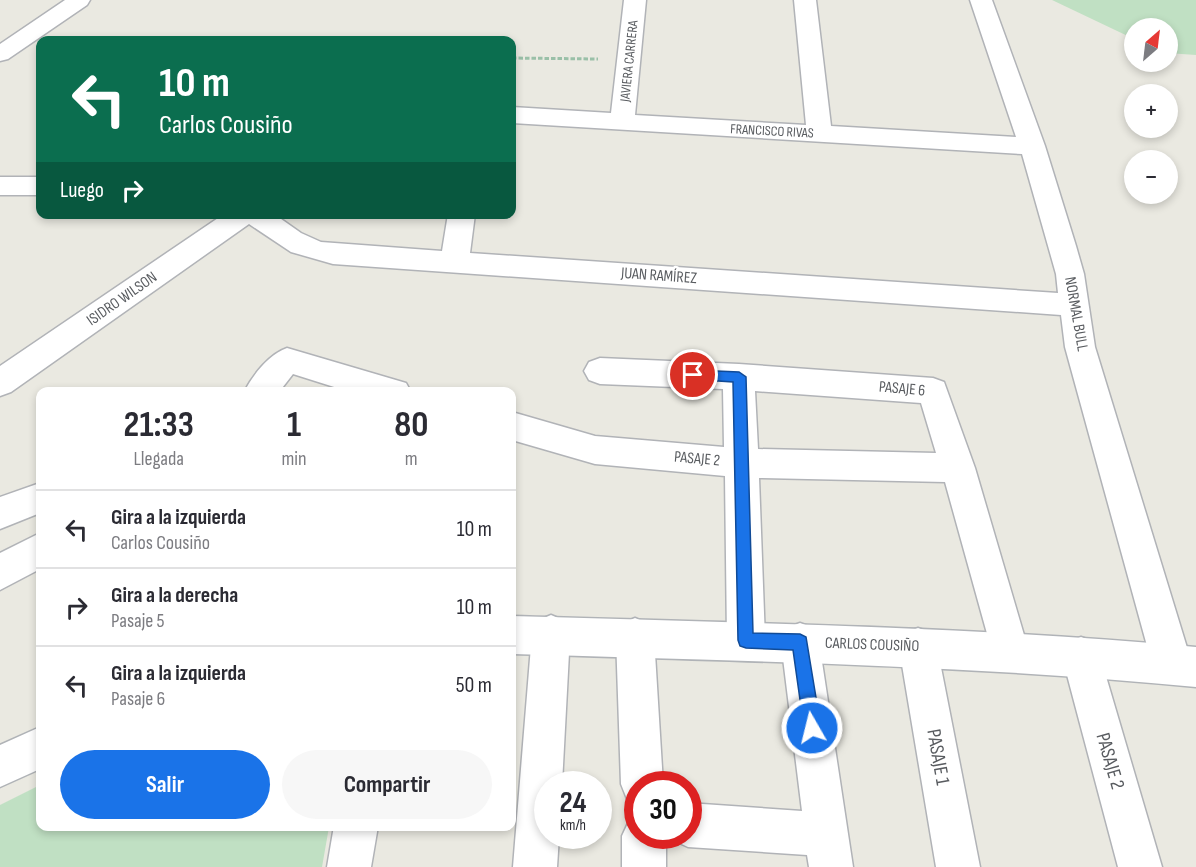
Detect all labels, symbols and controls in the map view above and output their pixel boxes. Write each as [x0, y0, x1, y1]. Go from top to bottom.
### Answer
street label: JAVIERA CARRERA [616, 18, 642, 104]
north arrow [1124, 18, 1178, 72]
map controls [1124, 18, 1178, 204]
text: 10 m [159, 58, 230, 109]
icon: left [60, 60, 138, 138]
button: + [1124, 84, 1178, 138]
text: Carlos Cousiño [159, 109, 293, 141]
street label: FRANCISCO RIVAS [730, 120, 814, 142]
button: − [1124, 150, 1178, 204]
icon: right [116, 174, 149, 207]
text: Luego [60, 177, 104, 204]
street label: JUAN RAMÍREZ [619, 264, 698, 288]
street label: ISIDRO WILSON [83, 268, 161, 330]
street label: NORMAL BULL [1060, 275, 1092, 353]
pin [667, 349, 718, 400]
icon: arrive [676, 358, 709, 391]
street label: PASAJE 6 [878, 378, 926, 400]
text: 21:33 [124, 404, 194, 447]
text: 1 [287, 404, 301, 447]
text: 80 [394, 404, 428, 447]
text: Llegada [133, 447, 184, 471]
text: min [281, 447, 307, 471]
text: m [405, 447, 418, 471]
street label: PASAJE 2 [673, 448, 721, 470]
text: Gira a la izquierda [111, 504, 246, 531]
icon: left [60, 513, 93, 546]
text: 10 m [457, 516, 492, 543]
text: Carlos Cousiño [111, 531, 210, 555]
text: Gira a la derecha [111, 582, 238, 609]
icon: right [60, 591, 93, 624]
text: 10 m [457, 594, 492, 621]
text: Pasaje 5 [111, 609, 165, 633]
street label: CARLOS COUSIÑO [824, 634, 920, 656]
text: Gira a la izquierda [111, 660, 246, 687]
icon: left [60, 669, 93, 702]
text: 50 m [456, 672, 492, 699]
text: Pasaje 6 [111, 687, 165, 711]
position arrow [780, 696, 844, 760]
street label: PASAJE 1 [921, 727, 955, 787]
street label: PASAJE 2 [1091, 730, 1129, 792]
button: Salir [60, 750, 270, 819]
button: Compartir [282, 750, 492, 819]
speed limit sign: 30 [624, 771, 702, 849]
text: 24 [560, 785, 586, 821]
text: km/h [560, 816, 586, 835]

